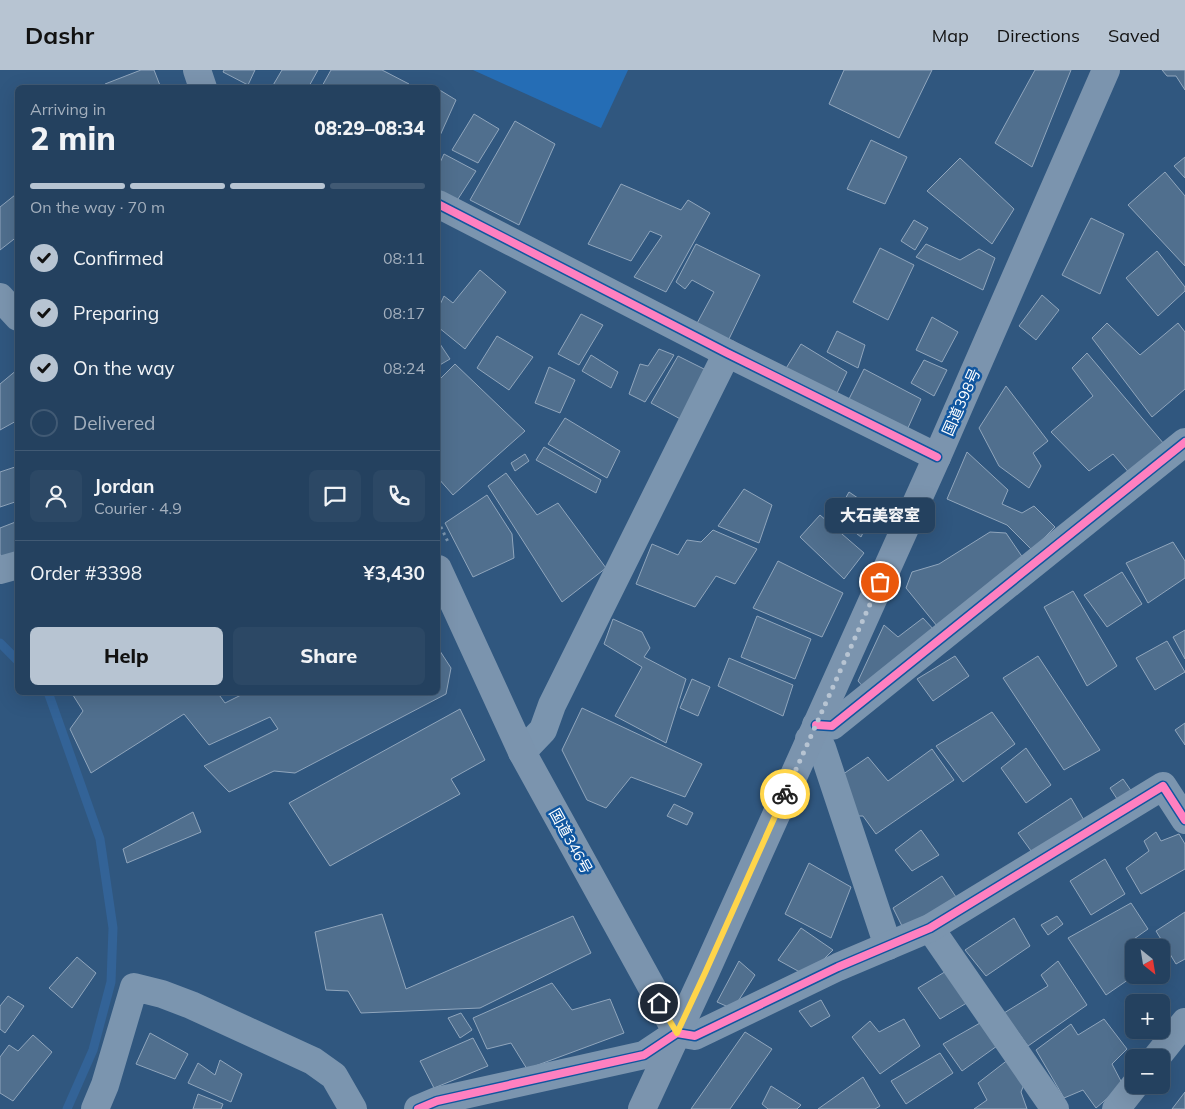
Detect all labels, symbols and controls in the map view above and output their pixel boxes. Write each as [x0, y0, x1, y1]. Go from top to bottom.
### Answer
text: Dashr [25, 20, 94, 50]
text: Map [932, 24, 969, 47]
text: Directions [997, 24, 1080, 47]
text: Saved [1108, 24, 1160, 47]
text: Arriving in [30, 99, 106, 119]
text: 08:29–08:34 [314, 116, 425, 140]
text: 2 min [30, 118, 116, 158]
text: On the way · 70 m [30, 197, 165, 217]
icon: check [30, 244, 58, 272]
text: Confirmed [73, 246, 164, 270]
text: 08:11 [383, 248, 425, 268]
icon: check [30, 299, 58, 327]
text: Preparing [73, 301, 159, 325]
text: 08:17 [383, 303, 425, 323]
icon: check [30, 354, 58, 382]
text: On the way [73, 356, 175, 380]
text: 08:24 [383, 358, 425, 378]
street label: 国道398号 [938, 365, 984, 439]
text: Delivered [73, 411, 155, 435]
button: person [30, 470, 82, 522]
button: chat [309, 470, 361, 522]
button: phone [373, 470, 425, 522]
text: Jordan [94, 474, 154, 498]
callout: 大石美容室 [825, 497, 935, 532]
text: Courier · 4.9 [94, 498, 182, 518]
text: 大石美容室 [840, 505, 920, 525]
text: Order #3398 [30, 561, 142, 585]
text: ¥3,430 [363, 561, 425, 585]
pin [859, 561, 901, 603]
icon: bag [866, 568, 894, 596]
button: Help [30, 627, 223, 685]
button: Share [233, 627, 425, 685]
courier [760, 769, 810, 819]
icon: bike [771, 780, 799, 808]
street label: 国道346号 [545, 805, 597, 877]
north arrow [1125, 939, 1170, 984]
map controls [1125, 939, 1170, 1094]
pin [638, 982, 680, 1024]
icon: home [645, 989, 673, 1017]
button: + [1125, 994, 1170, 1039]
button: − [1125, 1049, 1170, 1094]

